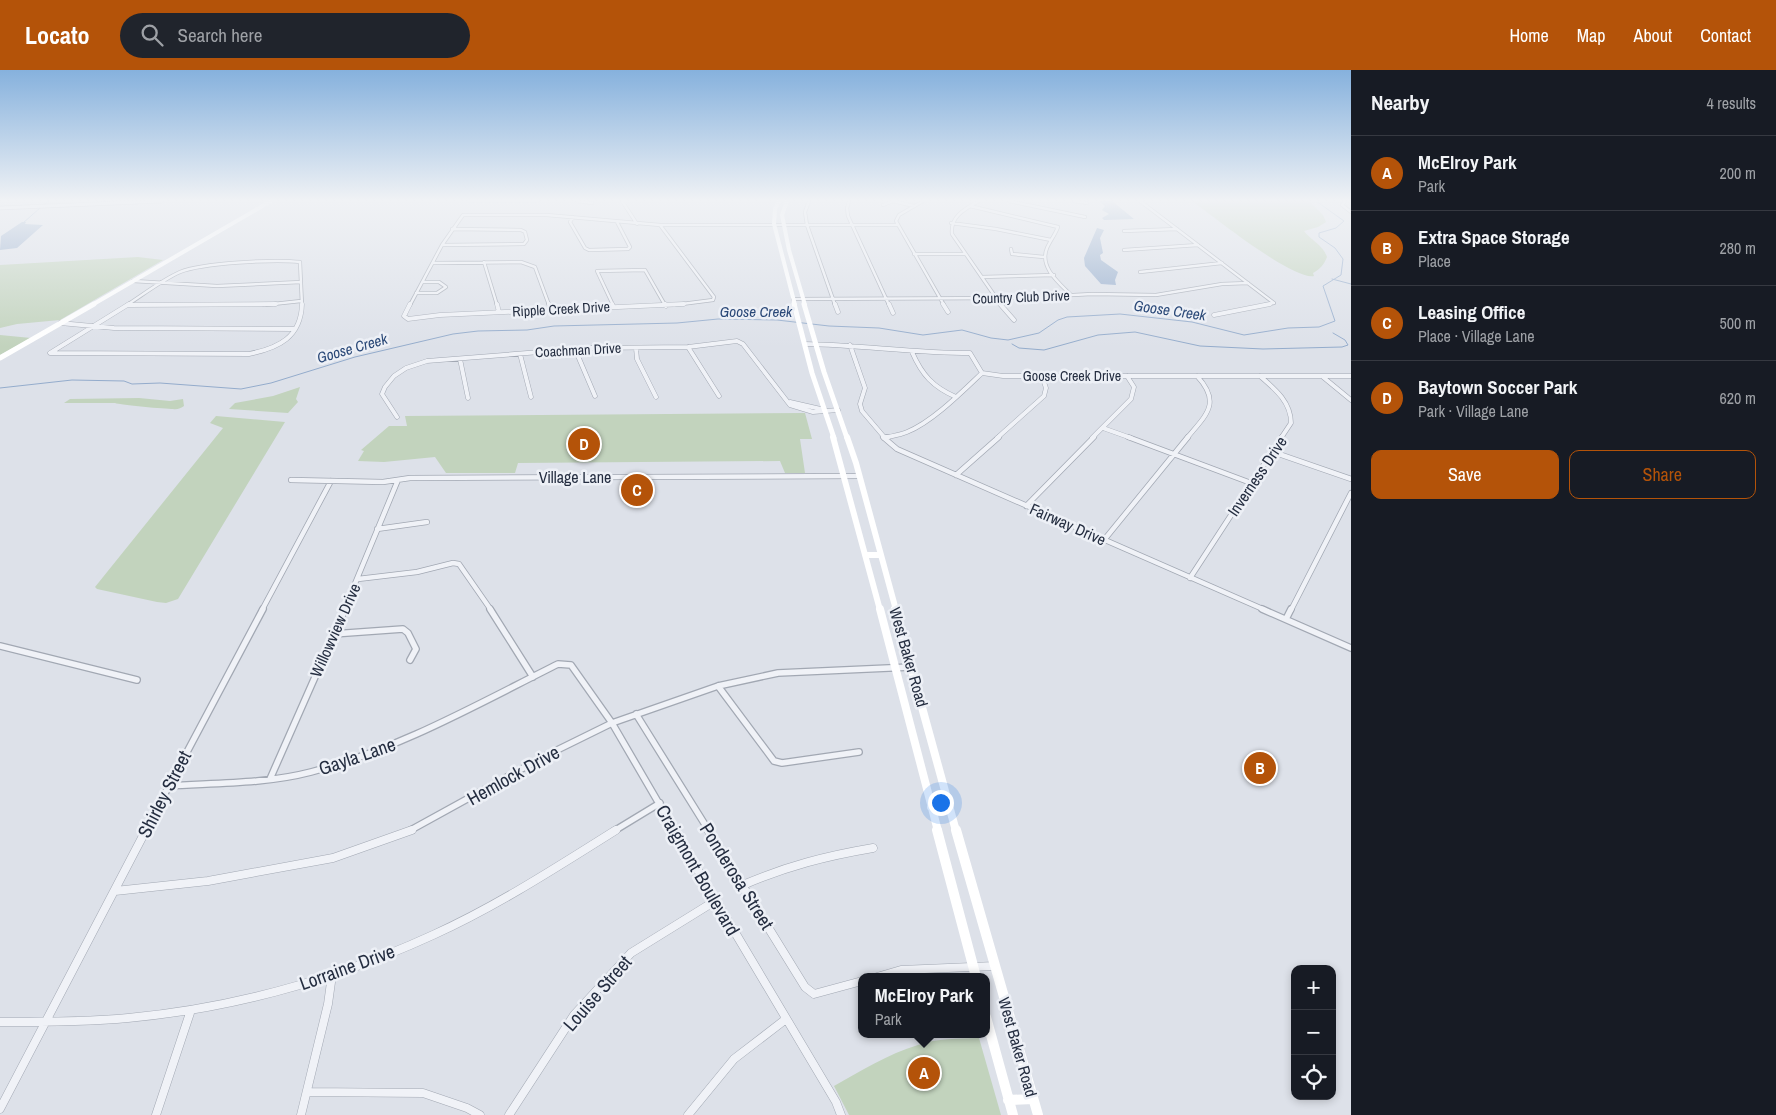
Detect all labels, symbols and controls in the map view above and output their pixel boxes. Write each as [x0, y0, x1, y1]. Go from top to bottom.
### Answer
search box [120, 13, 470, 58]
text: Locato [25, 19, 90, 51]
icon: search [138, 21, 166, 49]
text: Search here [178, 22, 262, 48]
text: Home [1509, 23, 1549, 48]
text: Map [1577, 23, 1606, 48]
text: About [1634, 23, 1672, 48]
text: Contact [1700, 23, 1751, 48]
text: Nearby [1371, 88, 1429, 117]
text: 4 results [1706, 92, 1756, 114]
text: McElroy Park [1418, 149, 1517, 175]
text: A [1382, 162, 1392, 184]
text: 200 m [1720, 162, 1756, 184]
text: Park [1418, 175, 1445, 197]
text: Extra Space Storage [1418, 224, 1570, 250]
text: B [1382, 237, 1392, 259]
text: 280 m [1720, 237, 1756, 259]
text: Place [1418, 250, 1451, 272]
street label: Country Club Drive [972, 286, 1070, 308]
water label: Goose Creek [1133, 295, 1208, 326]
street label: Ripple Creek Drive [512, 297, 610, 321]
text: Leasing Office [1418, 299, 1525, 325]
water label: Goose Creek [720, 301, 793, 322]
text: C [1382, 312, 1392, 334]
text: 500 m [1720, 312, 1756, 334]
text: Place · Village Lane [1418, 325, 1534, 347]
water label: Goose Creek [314, 328, 391, 368]
street label: Coachman Drive [535, 339, 621, 361]
street label: Goose Creek Drive [1023, 367, 1121, 385]
text: Baytown Soccer Park [1418, 374, 1577, 400]
text: D [1382, 387, 1392, 409]
text: 620 m [1720, 387, 1756, 409]
text: Park · Village Lane [1418, 400, 1529, 422]
pin: D [568, 425, 600, 463]
street label: Inverness Drive [1222, 432, 1292, 520]
button: Save [1371, 450, 1559, 499]
button: Share [1569, 450, 1756, 499]
street label: Village Lane [539, 466, 611, 488]
pin: C [621, 471, 653, 509]
street label: Fairway Drive [1027, 497, 1109, 551]
street label: Willowview Drive [304, 580, 366, 680]
street label: West Baker Road [884, 605, 934, 709]
street label: Gayla Lane [315, 731, 399, 781]
street label: Hemlock Drive [462, 739, 564, 811]
street label: Shirley Street [131, 745, 197, 842]
pin: B [1244, 749, 1276, 787]
your location [928, 790, 954, 816]
street label: Craigmont Boulevard [650, 800, 746, 940]
street label: Ponderosa Street [694, 818, 781, 935]
street label: Lorraine Drive [296, 938, 398, 996]
street label: Louise Street [557, 949, 638, 1037]
map controls [1291, 965, 1336, 1100]
button: + [1291, 965, 1336, 1010]
popup [858, 973, 990, 1038]
text: McElroy Park [875, 982, 973, 1008]
street label: West Baker Road [993, 995, 1043, 1099]
text: Park [875, 1008, 902, 1030]
button: − [1291, 1010, 1336, 1055]
pin: A [908, 1054, 940, 1092]
button: locate [1291, 1055, 1336, 1100]

